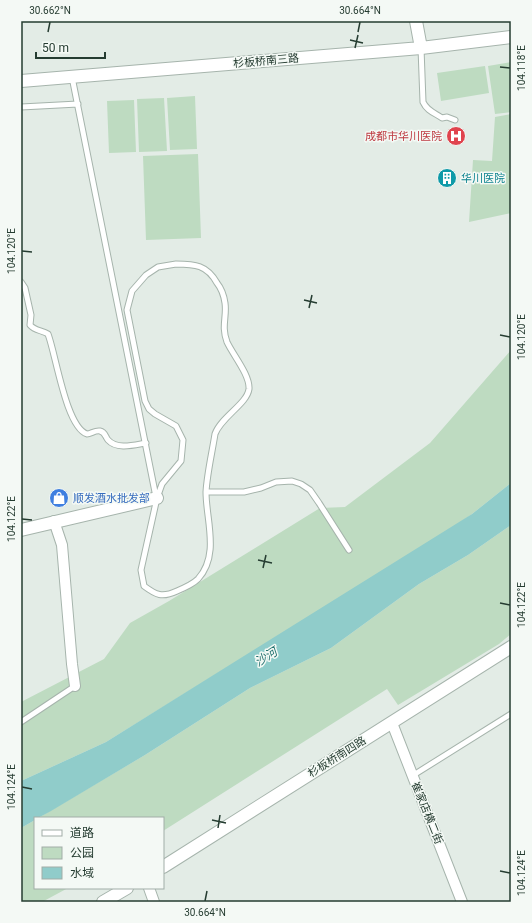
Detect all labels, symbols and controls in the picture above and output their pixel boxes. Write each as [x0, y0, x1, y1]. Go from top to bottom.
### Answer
text: 30.662°N [29, 5, 71, 16]
text: 30.664°N [339, 5, 381, 16]
scale bar [36, 34, 105, 60]
text: 50 m [42, 41, 69, 55]
text: 104.118°E [516, 45, 527, 91]
street label: 杉板桥南三路 [233, 52, 299, 70]
hospital icon: 成都市华川医院 [445, 125, 467, 147]
place label: 成都市华川医院 [365, 130, 442, 143]
building icon: 华川医院 [436, 167, 458, 189]
place label: 华川医院 [461, 172, 505, 185]
text: 104.120°E [6, 228, 17, 274]
text: 104.120°E [516, 314, 527, 360]
shop icon: 顺发酒水批发部 [48, 487, 70, 509]
place label: 顺发酒水批发部 [73, 492, 150, 505]
text: 104.122°E [6, 496, 17, 542]
text: 104.122°E [516, 582, 527, 628]
water label: 沙河 [252, 644, 282, 669]
street label: 杉板桥南四路 [306, 734, 368, 780]
text: 104.124°E [6, 764, 17, 810]
street label: 崔家店横二街 [409, 780, 445, 846]
legend [34, 817, 164, 889]
text: 道路 [70, 826, 94, 840]
text: 公园 [70, 846, 94, 860]
text: 104.124°E [516, 850, 527, 896]
text: 水域 [70, 866, 94, 880]
text: 30.664°N [184, 907, 226, 918]

